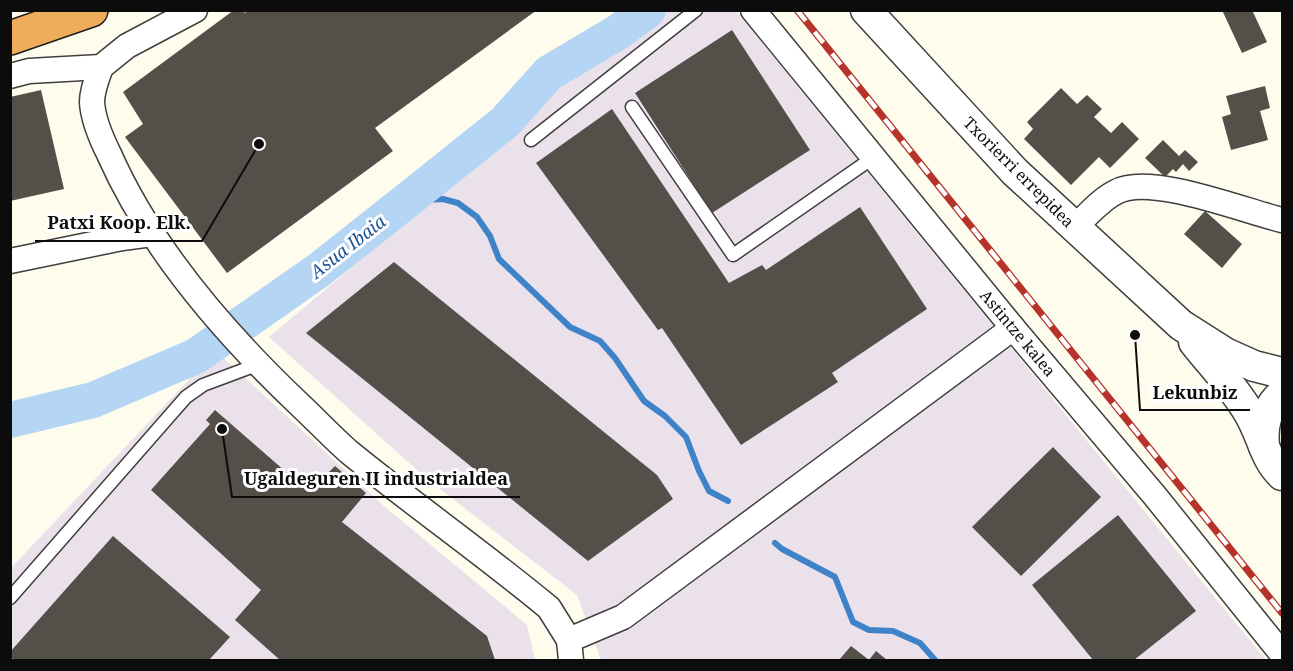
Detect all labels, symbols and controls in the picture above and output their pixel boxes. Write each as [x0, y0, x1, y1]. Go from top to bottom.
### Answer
street label: Txorierri errepidea [959, 112, 1079, 232]
callout: Patxi Koop. Elk. [35, 205, 202, 241]
water label: Asua Ibaia [303, 209, 391, 285]
text: Patxi Koop. Elk. [47, 210, 191, 234]
street label: Astintze kalea [975, 285, 1061, 381]
callout: Lekunbiz [1140, 374, 1250, 410]
text: Lekunbiz [1152, 380, 1238, 404]
callout: Ugaldeguren II industrialdea [232, 461, 520, 497]
text: Ugaldeguren II industrialdea [244, 466, 508, 490]

